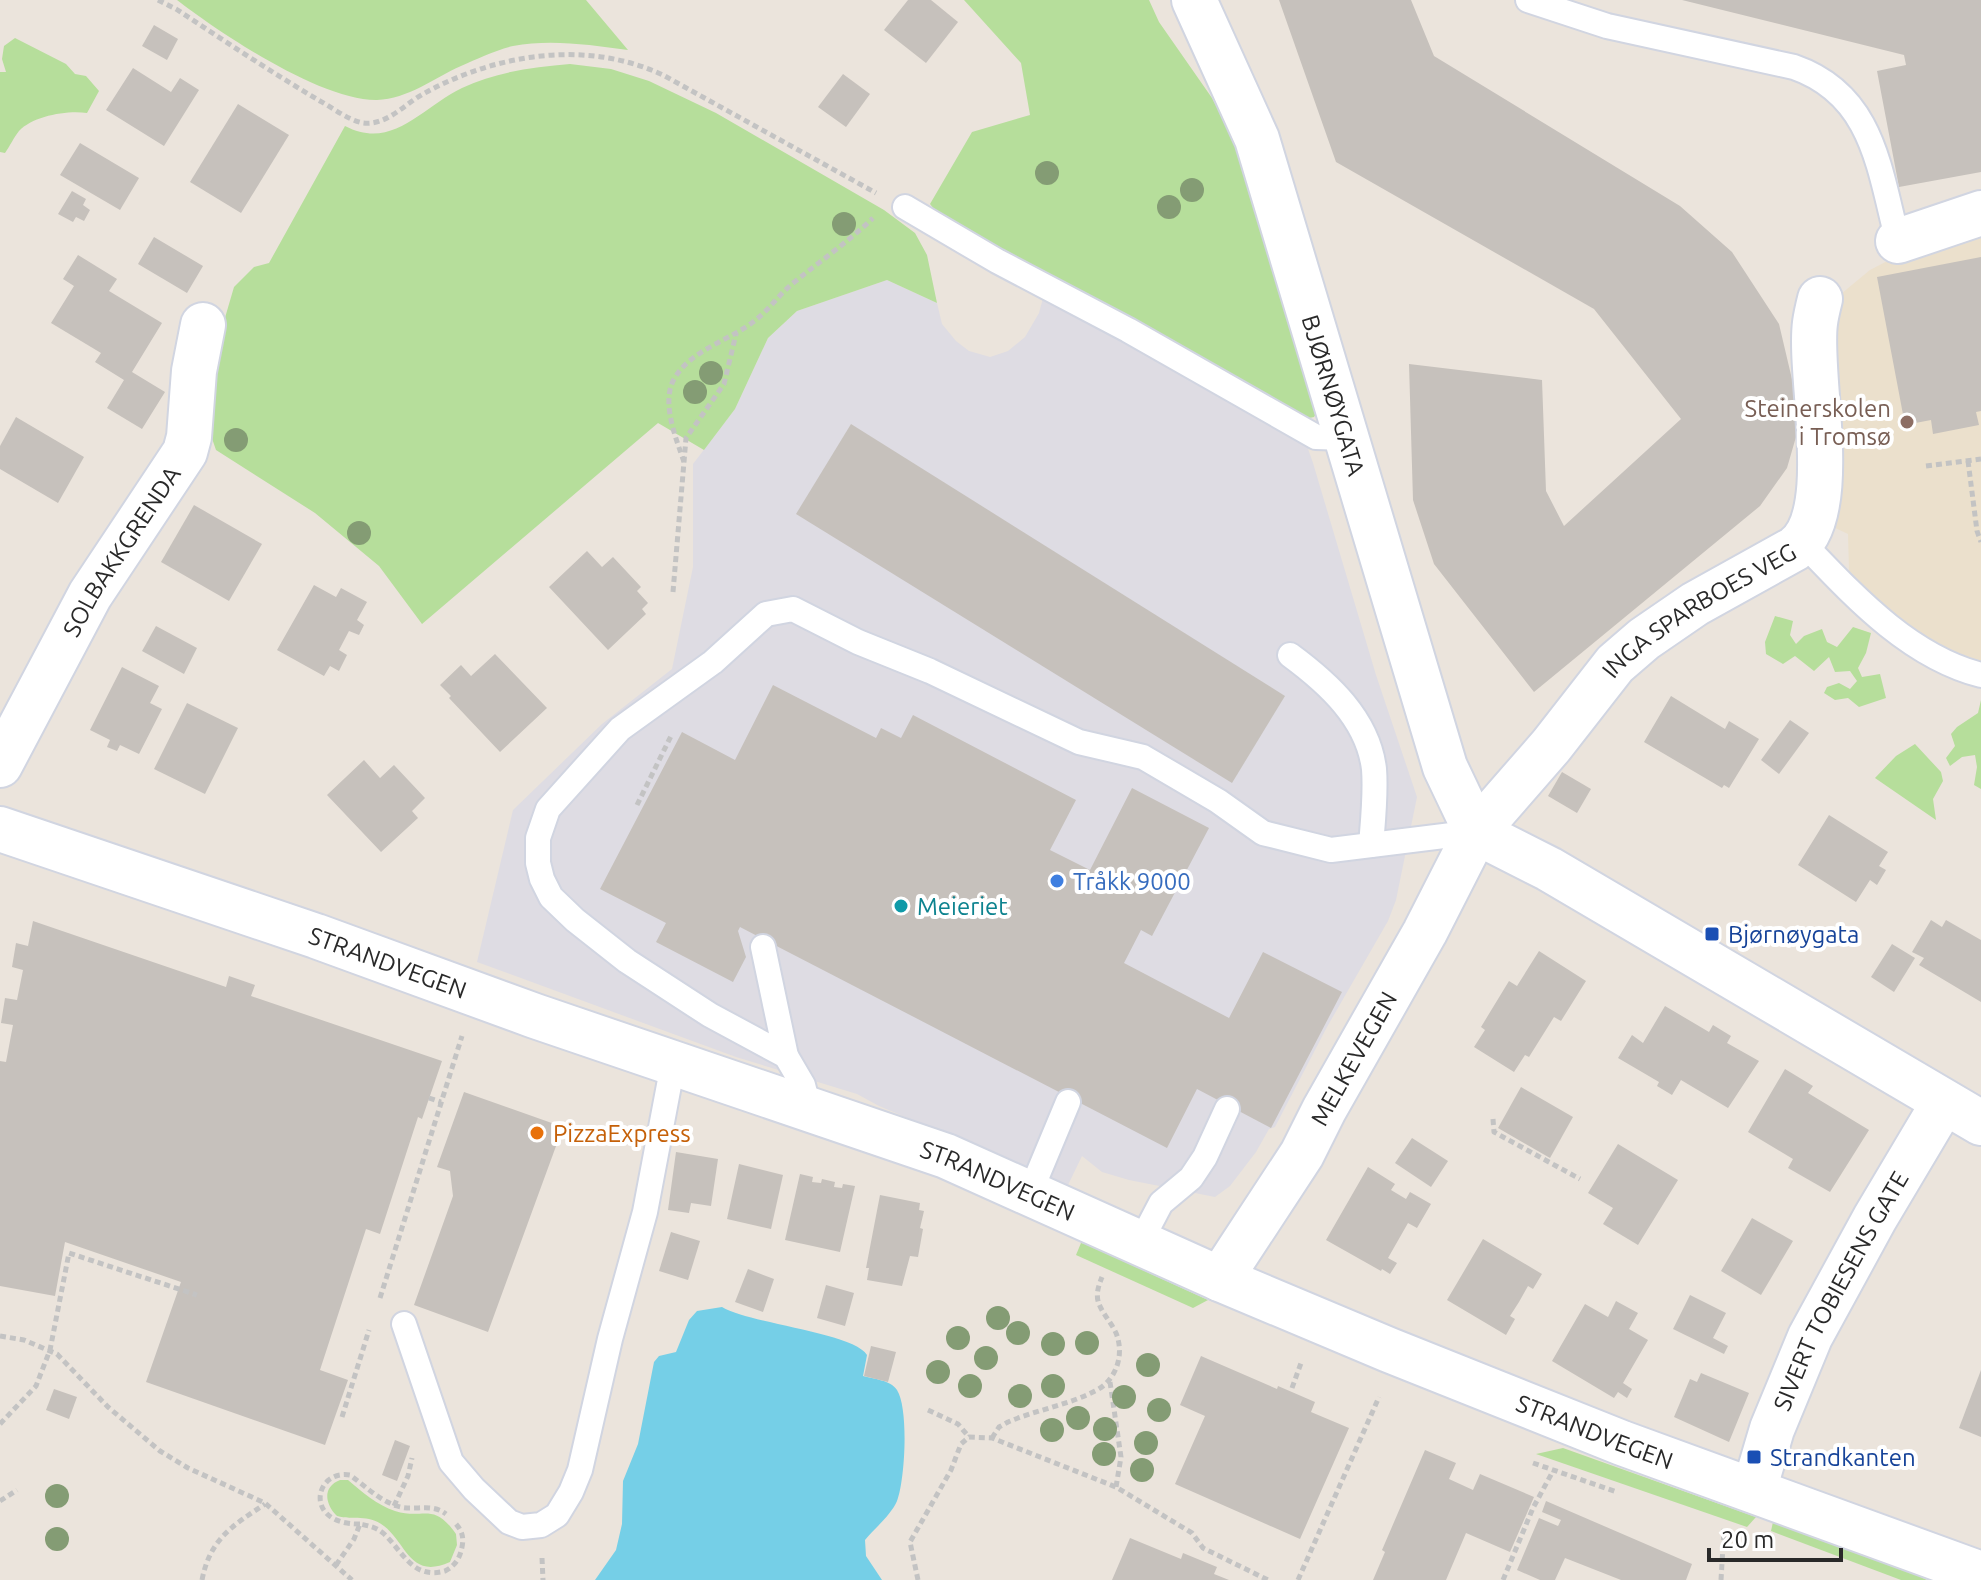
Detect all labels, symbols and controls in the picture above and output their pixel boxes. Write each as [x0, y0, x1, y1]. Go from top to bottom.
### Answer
street label: BJØRNØYGATA [1297, 311, 1371, 479]
place label: Steinerskolen i Tromsø [1745, 395, 1891, 450]
marker: Steinerskolen i Tromsø [1898, 413, 1916, 431]
street label: SOLBAKKGRENDA [57, 461, 186, 641]
street label: INGA SPARBOES VEG [1596, 537, 1800, 683]
place label: Tråkk 9000 [1073, 868, 1191, 895]
marker: Tråkk 9000 [1048, 872, 1066, 890]
place label: Meieriet [917, 893, 1008, 920]
marker: Meieriet [892, 897, 910, 915]
street label: STRANDVEGEN [305, 921, 470, 1003]
place label: Bjørnøygata [1728, 921, 1859, 948]
marker: Bjørnøygata [1703, 925, 1721, 943]
street label: MELKEVEGEN [1305, 987, 1402, 1130]
place label: PizzaExpress [553, 1120, 691, 1147]
marker: PizzaExpress [528, 1124, 546, 1142]
street label: STRANDVEGEN [917, 1135, 1079, 1226]
street label: SIVERT TOBIESENS GATE [1768, 1166, 1913, 1414]
street label: STRANDVEGEN [1513, 1389, 1677, 1474]
place label: Strandkanten [1770, 1444, 1916, 1471]
marker: Strandkanten [1745, 1448, 1763, 1466]
scale bar [1709, 1512, 1841, 1562]
text: 20 m [1721, 1526, 1774, 1553]

